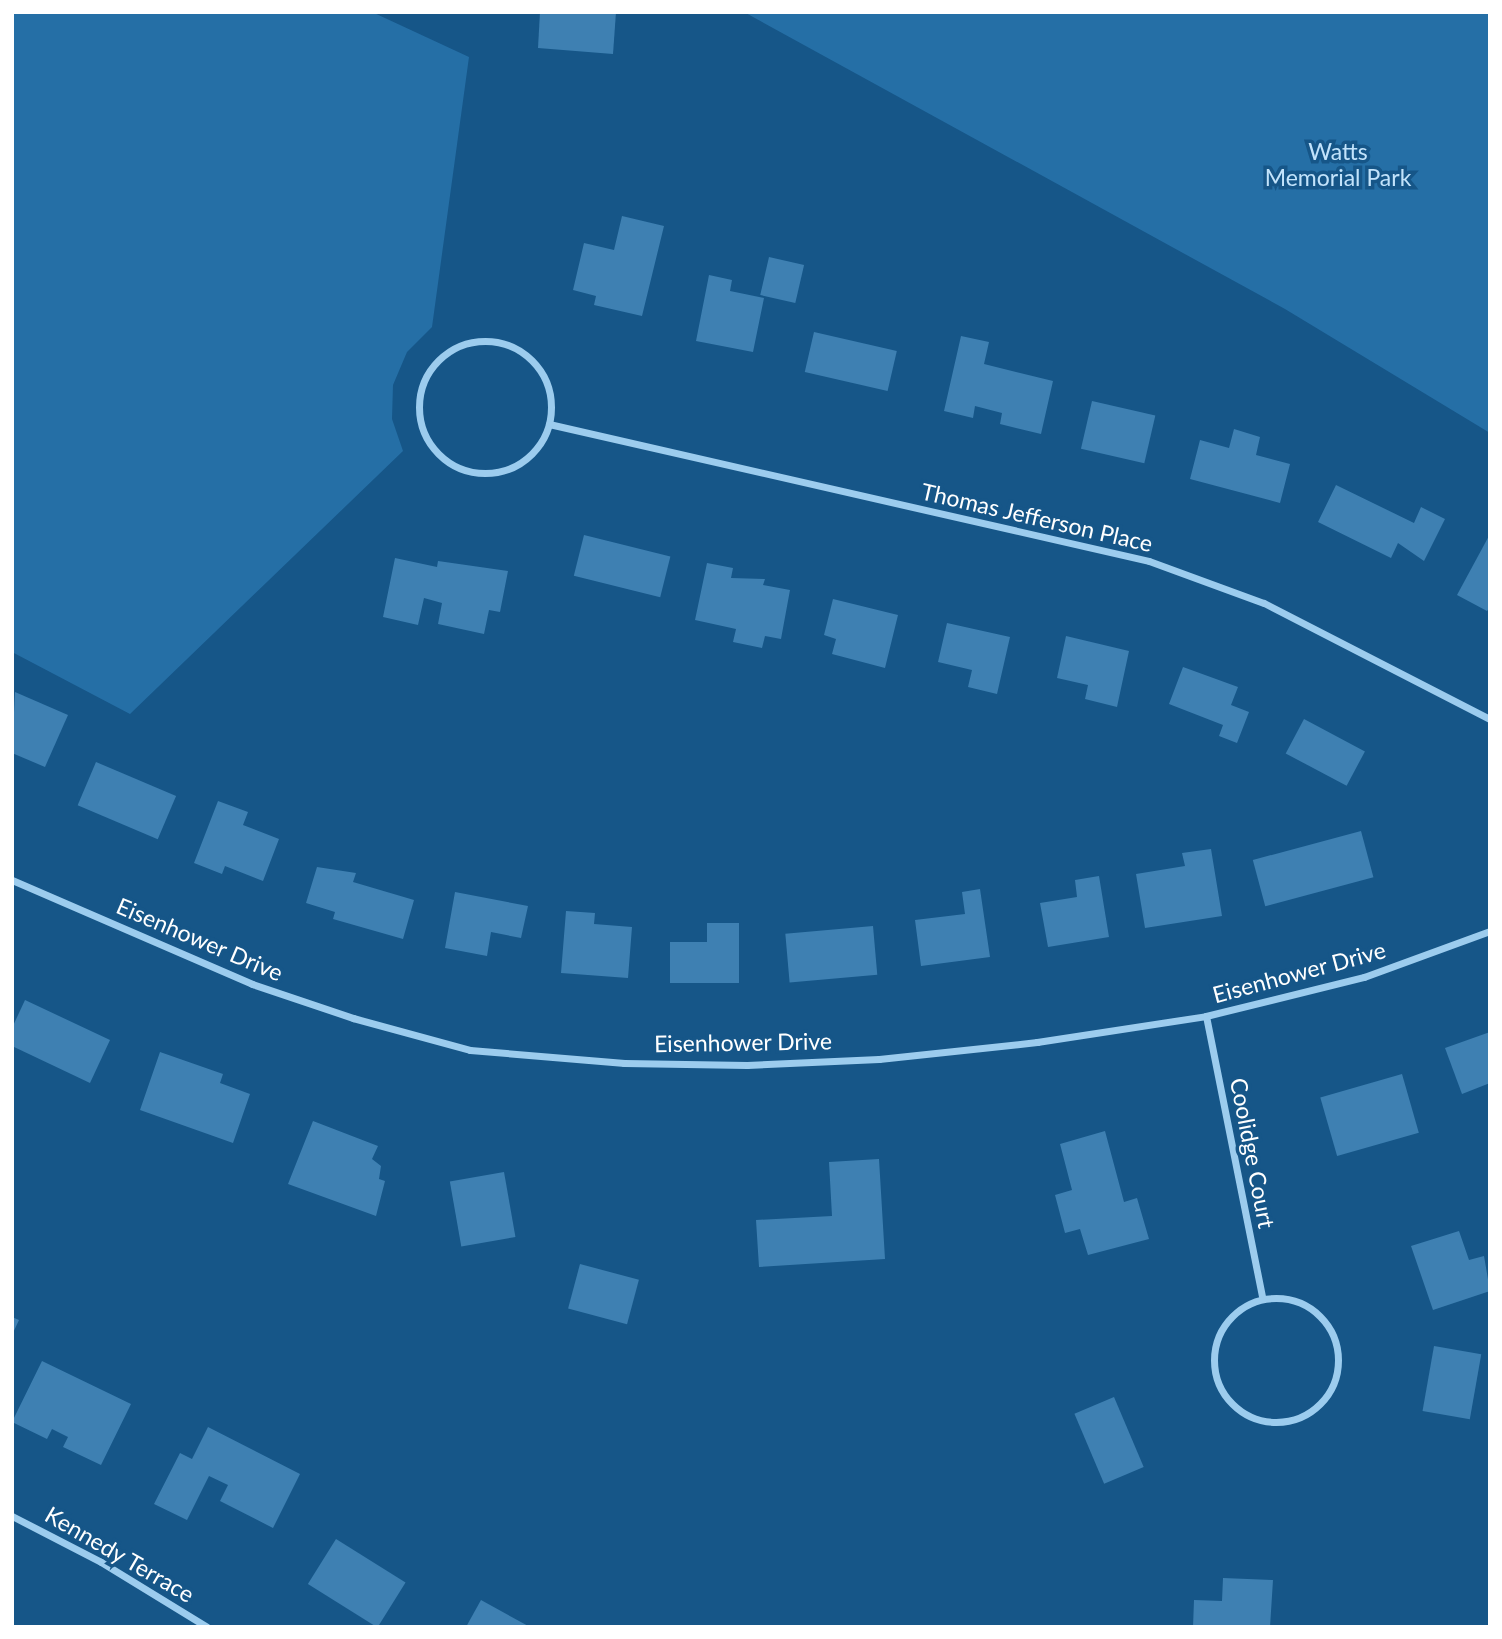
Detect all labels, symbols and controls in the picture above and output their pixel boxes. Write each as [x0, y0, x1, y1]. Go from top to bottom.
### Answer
park label: Watts Memorial Park [1265, 137, 1411, 191]
street label: Thomas Jefferson Place [918, 477, 1156, 557]
street label: Eisenhower Drive [112, 891, 288, 987]
street label: Eisenhower Drive [1209, 936, 1389, 1008]
street label: Eisenhower Drive [654, 1027, 832, 1057]
street label: Coolidge Court [1225, 1076, 1281, 1230]
street label: Kennedy Terrace [40, 1500, 200, 1608]

